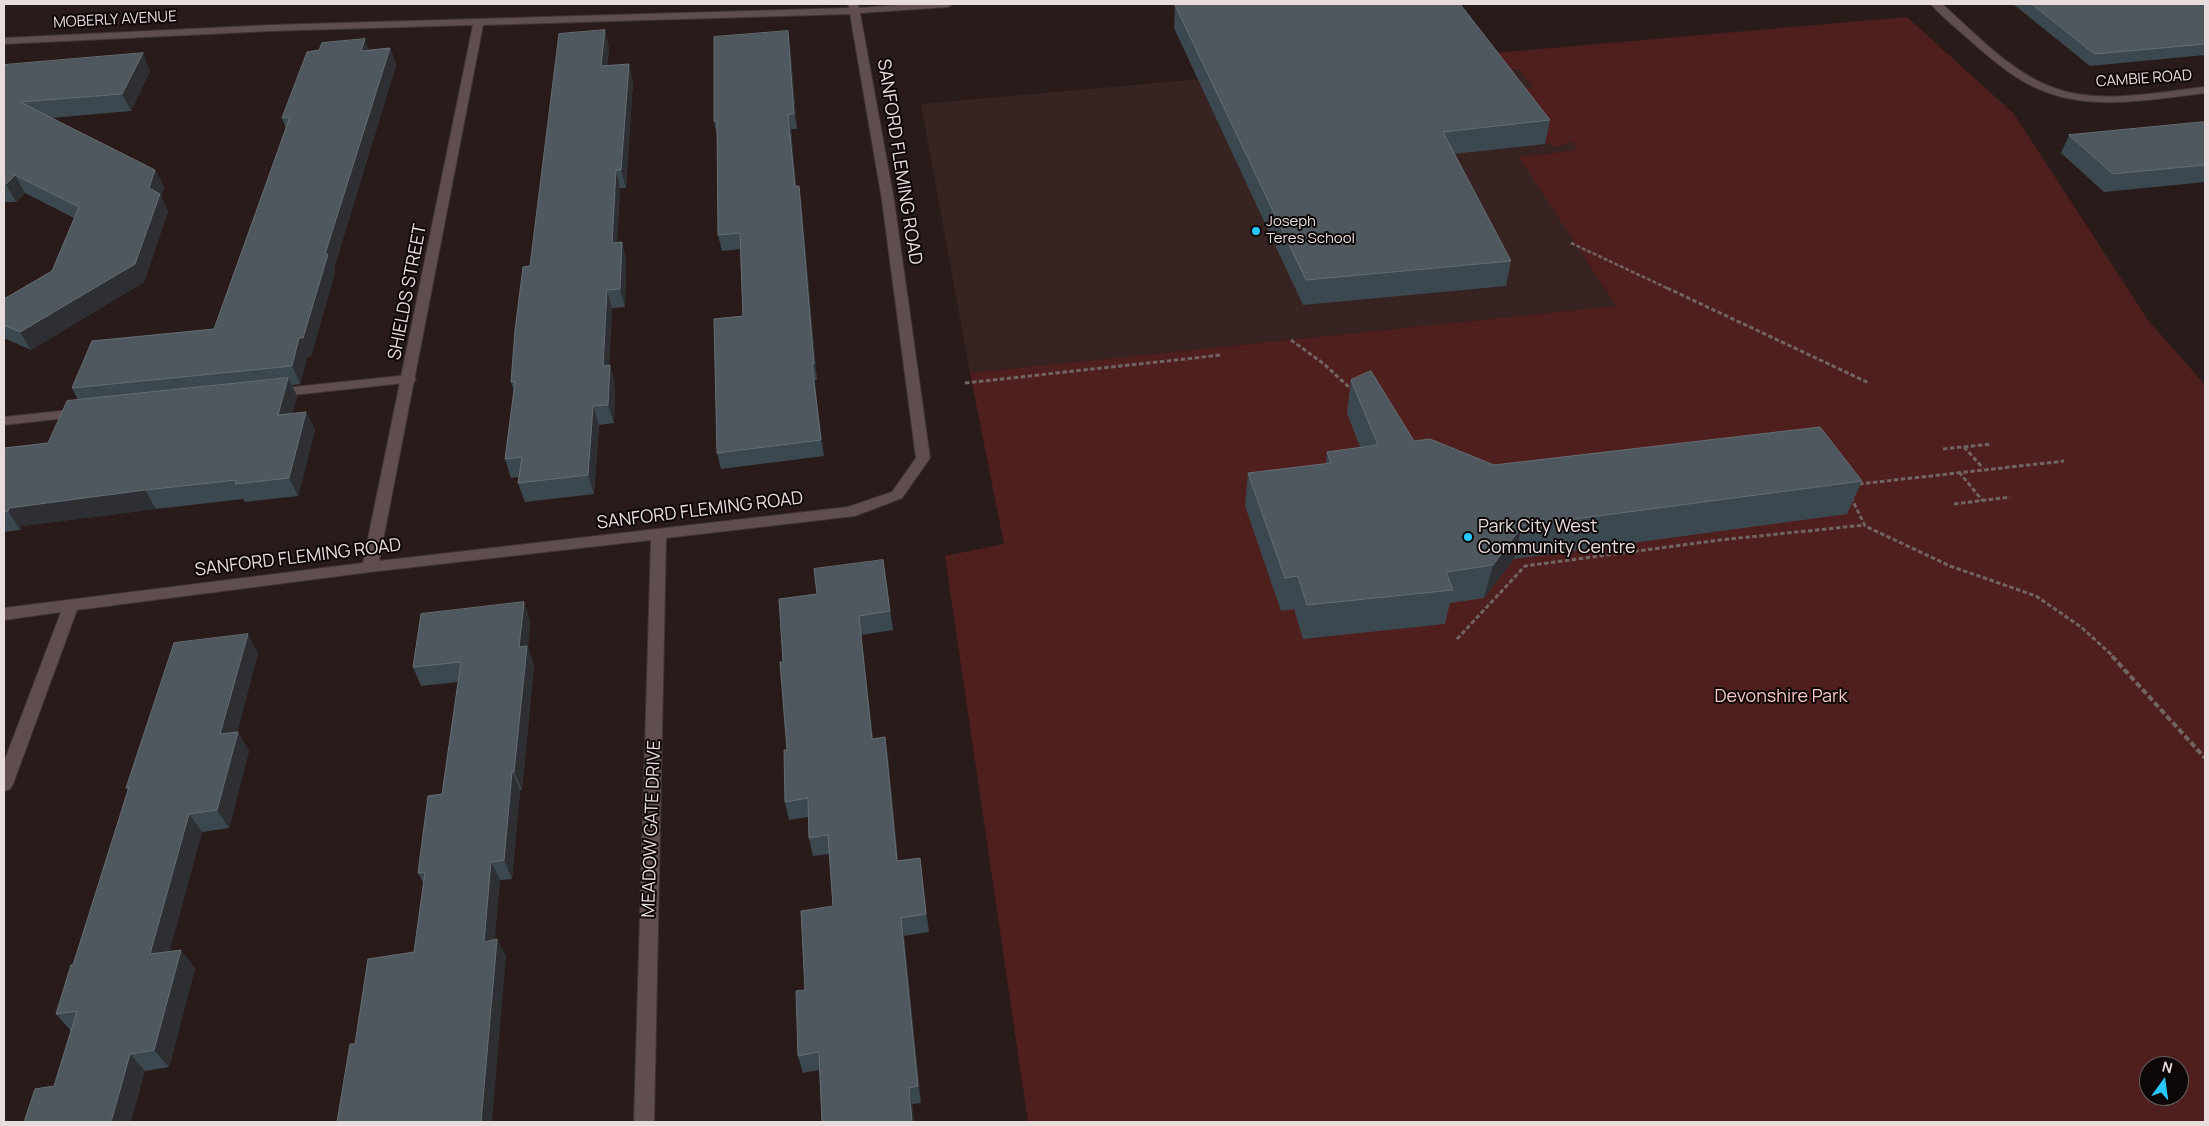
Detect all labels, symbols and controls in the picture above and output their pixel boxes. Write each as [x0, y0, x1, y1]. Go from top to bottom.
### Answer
street label: MOBERLY AVENUE [53, 8, 177, 32]
street label: SANFORD FLEMING ROAD [872, 58, 926, 266]
street label: CAMBIE ROAD [2095, 67, 2193, 91]
place label: Joseph Teres School [1266, 213, 1355, 248]
street label: SHIELDS STREET [384, 222, 432, 362]
marker: Joseph Teres School [1250, 225, 1262, 237]
street label: SANFORD FLEMING ROAD [596, 488, 804, 534]
place label: Park City West Community Centre [1478, 516, 1636, 558]
marker: Park City West Community Centre [1462, 531, 1474, 543]
street label: SANFORD FLEMING ROAD [194, 535, 402, 581]
park label: Devonshire Park [1714, 686, 1848, 708]
street label: MEADOW GATE DRIVE [638, 740, 666, 918]
north arrow [2139, 1056, 2189, 1106]
text: N [2160, 1056, 2175, 1077]

